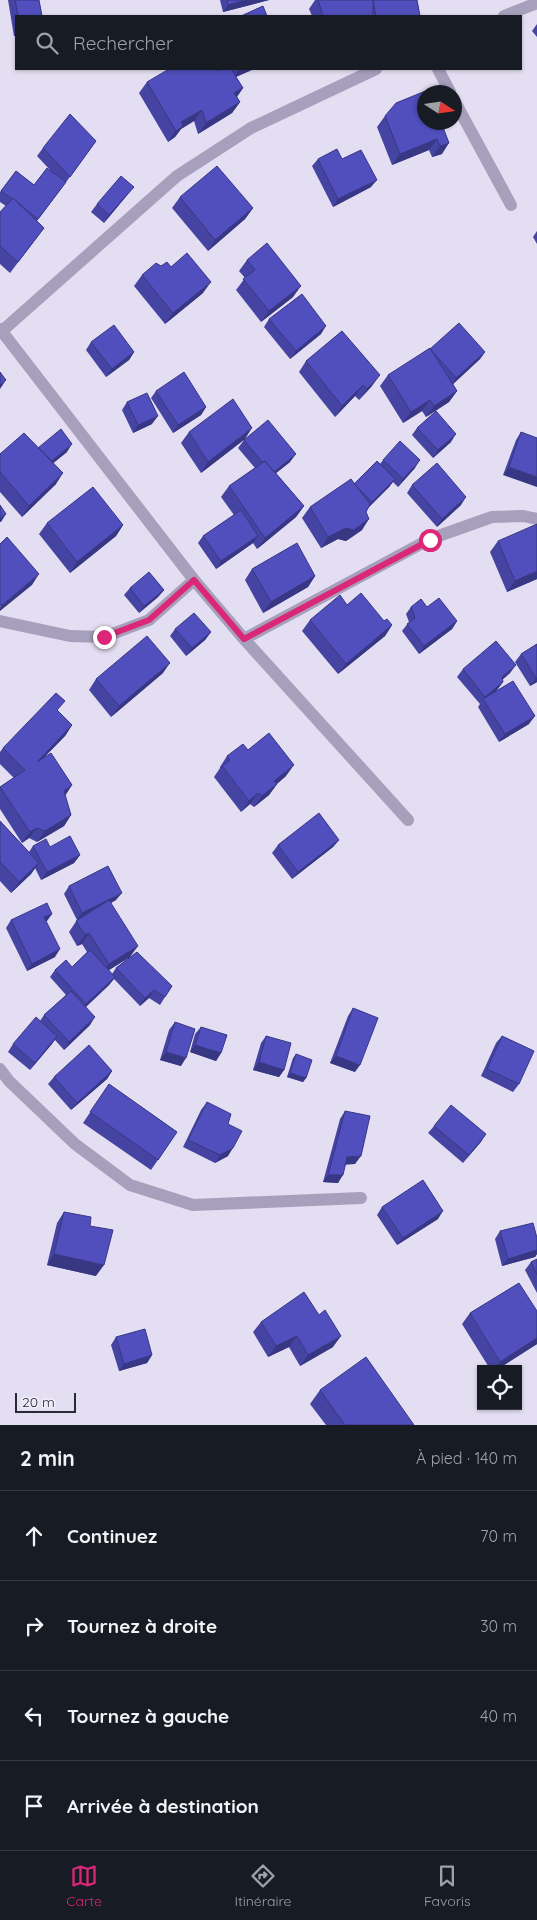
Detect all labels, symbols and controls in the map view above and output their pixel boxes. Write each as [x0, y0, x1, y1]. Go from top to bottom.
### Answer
search box [15, 15, 522, 70]
icon: search [33, 29, 61, 57]
text: Rechercher [73, 31, 173, 55]
north arrow [417, 85, 462, 130]
route start [419, 529, 442, 552]
route end [93, 626, 116, 649]
map controls [477, 1365, 522, 1410]
button: locate [477, 1365, 522, 1410]
scale bar [15, 1390, 76, 1413]
text: 20 m [22, 1393, 55, 1411]
text: 2 min [20, 1445, 75, 1471]
text: À pied · 140 m [416, 1448, 517, 1468]
icon: ahead [20, 1522, 48, 1550]
text: Continuez [67, 1524, 157, 1548]
text: 70 m [480, 1526, 517, 1546]
icon: right [20, 1612, 48, 1640]
text: Tournez à droite [67, 1614, 217, 1638]
text: 30 m [480, 1616, 517, 1636]
icon: left [20, 1702, 48, 1730]
text: Tournez à gauche [67, 1704, 229, 1728]
text: 40 m [480, 1706, 517, 1726]
icon: arrive [20, 1792, 48, 1820]
text: Arrivée à destination [67, 1794, 259, 1818]
tab: Carte [66, 1862, 102, 1910]
tab: Itinéraire [234, 1862, 291, 1910]
tab: Favoris [424, 1862, 471, 1910]

